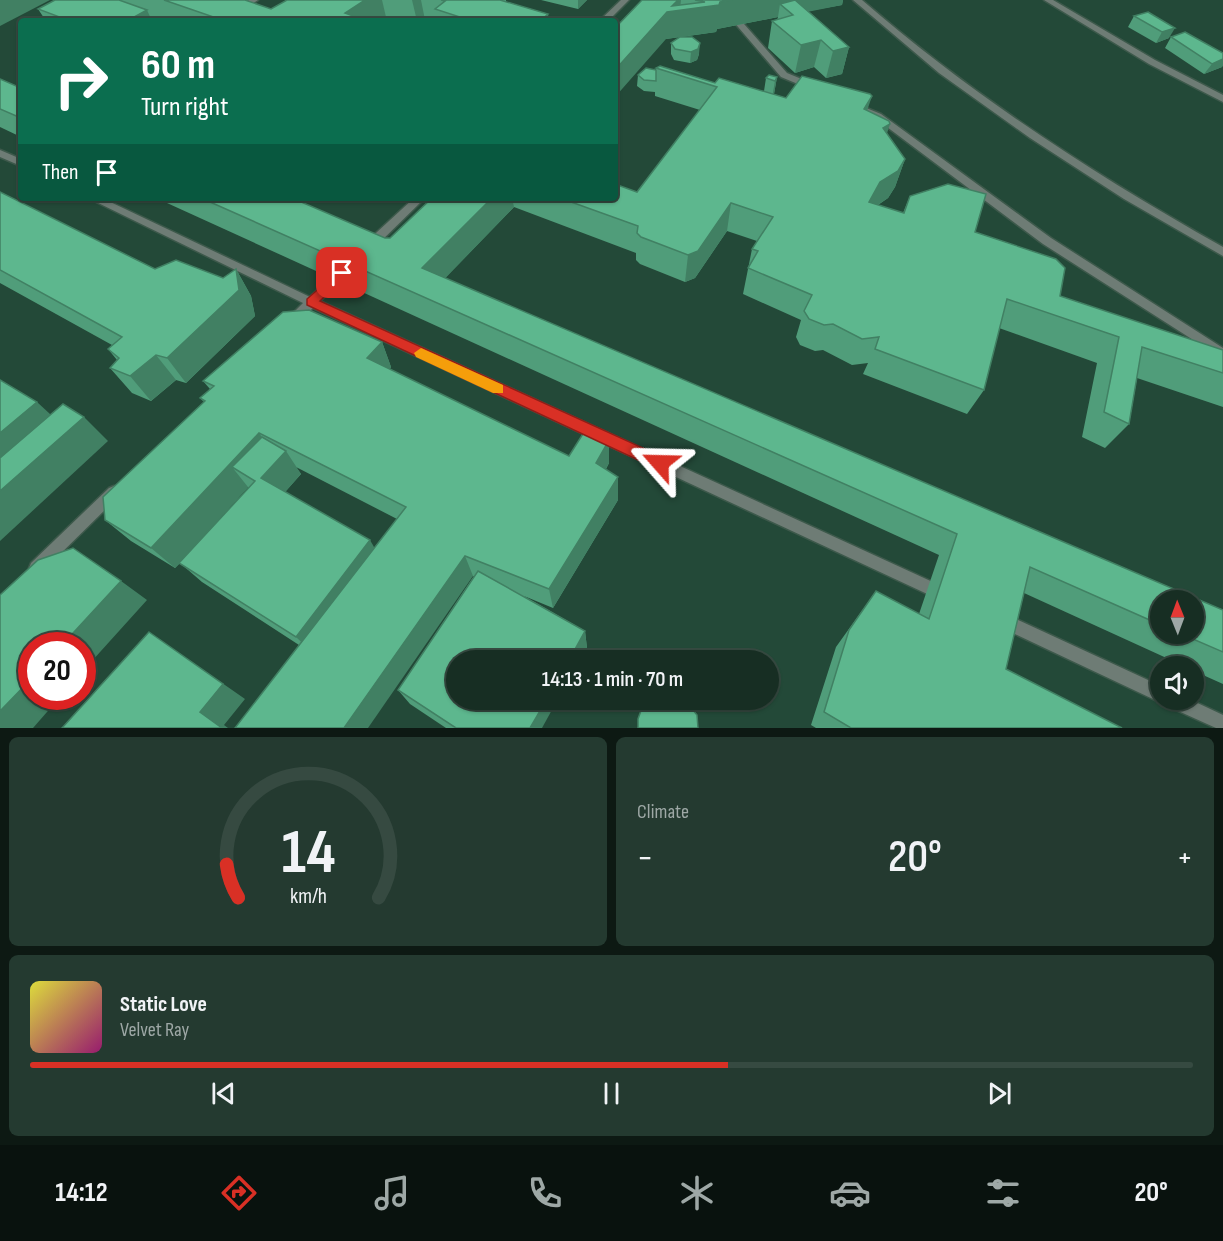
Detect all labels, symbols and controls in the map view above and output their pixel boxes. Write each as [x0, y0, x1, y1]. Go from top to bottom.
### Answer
text: 60 m [141, 40, 215, 91]
icon: right [42, 42, 120, 120]
text: Turn right [141, 91, 228, 123]
icon: arrive [90, 156, 123, 189]
text: Then [42, 159, 78, 186]
pin [316, 247, 367, 298]
icon: arrive [325, 256, 358, 289]
position arrow [628, 431, 692, 495]
north arrow [1150, 590, 1204, 644]
map controls [1150, 590, 1204, 710]
speed limit sign: 20 [18, 632, 96, 710]
button: sound [1150, 656, 1204, 710]
text: 14:13 · 1 min · 70 m [542, 666, 683, 693]
text: Climate [637, 800, 689, 824]
text: 14 [281, 816, 335, 891]
text: 20° [888, 830, 942, 885]
text: − [637, 838, 653, 878]
text: + [1177, 838, 1193, 878]
text: km/h [289, 885, 327, 910]
text: Static Love [120, 991, 207, 1018]
text: Velvet Ray [120, 1018, 189, 1042]
icon: previous [207, 1077, 240, 1110]
icon: pause [595, 1077, 628, 1110]
icon: next [983, 1077, 1016, 1110]
icon: directions [218, 1172, 260, 1214]
icon: music [371, 1172, 413, 1214]
icon: phone [524, 1172, 566, 1214]
icon: climate [676, 1172, 718, 1214]
icon: car [829, 1172, 871, 1214]
icon: filters [982, 1172, 1024, 1214]
text: 14:12 [55, 1177, 107, 1209]
text: 20° [1135, 1177, 1168, 1209]

